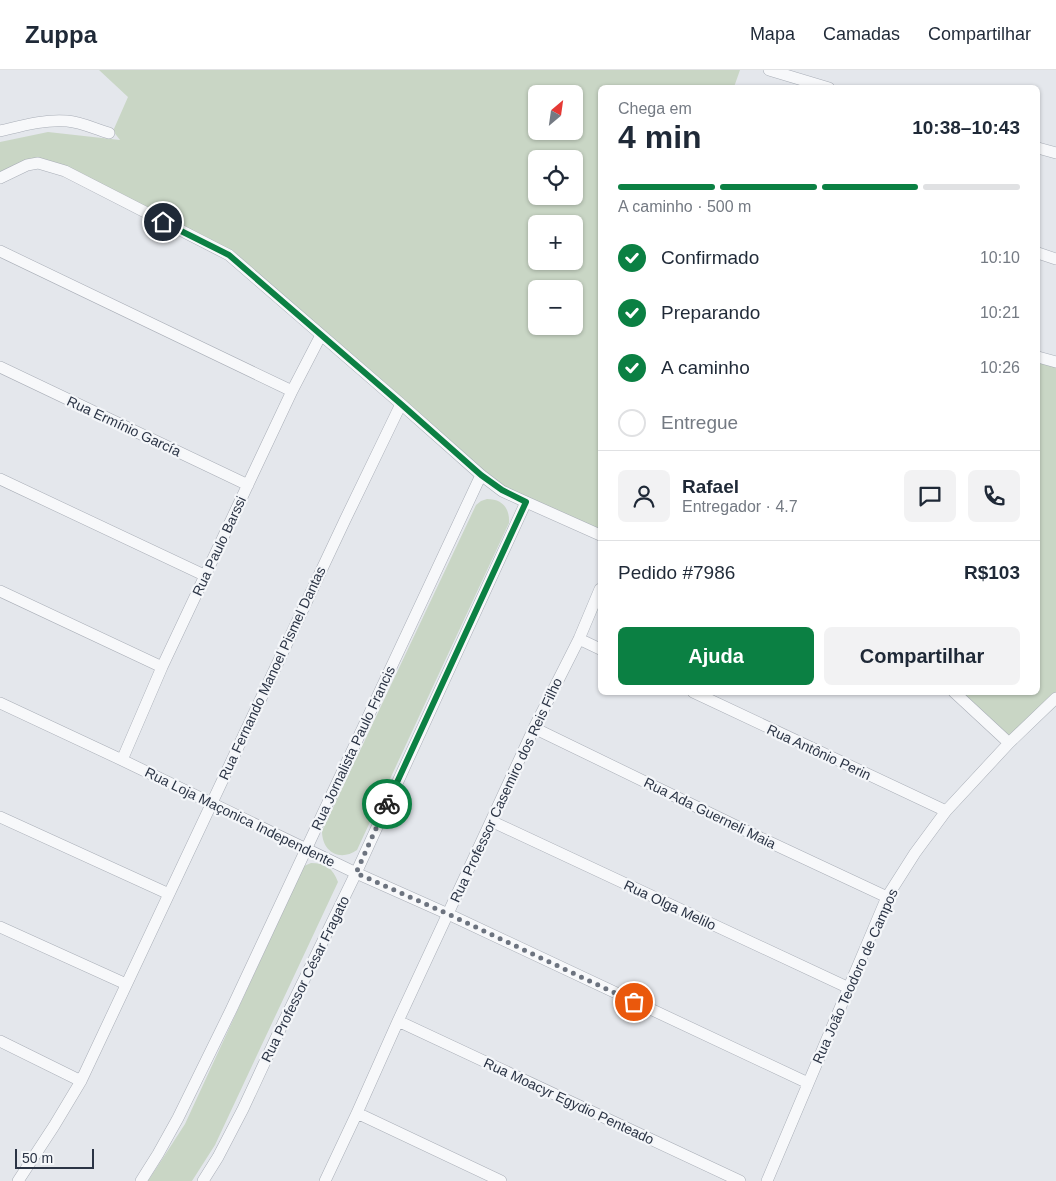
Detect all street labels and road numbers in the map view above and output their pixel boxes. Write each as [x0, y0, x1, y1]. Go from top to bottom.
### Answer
street label: Rua Ermínio García [65, 393, 184, 459]
street label: Rua Paulo Barssi [189, 494, 249, 598]
street label: Rua Fernando Manoel Pismel Dantas [215, 564, 329, 782]
street label: Rua Jornalista Paulo Francis [308, 664, 398, 832]
street label: Rua Professor Casemiro dos Reis Filho [447, 675, 565, 905]
street label: Rua Antônio Perin [764, 721, 874, 783]
street label: Rua Loja Maçonica Independente [142, 764, 338, 870]
street label: Rua Ada Guerneli Maia [641, 774, 779, 852]
street label: Rua Olga Melilo [621, 877, 719, 933]
street label: Rua João Teodoro de Campos [809, 886, 901, 1066]
street label: Rua Professor César Fragato [258, 893, 352, 1065]
street label: Rua Moacyr Egydio Penteado [481, 1054, 657, 1148]

